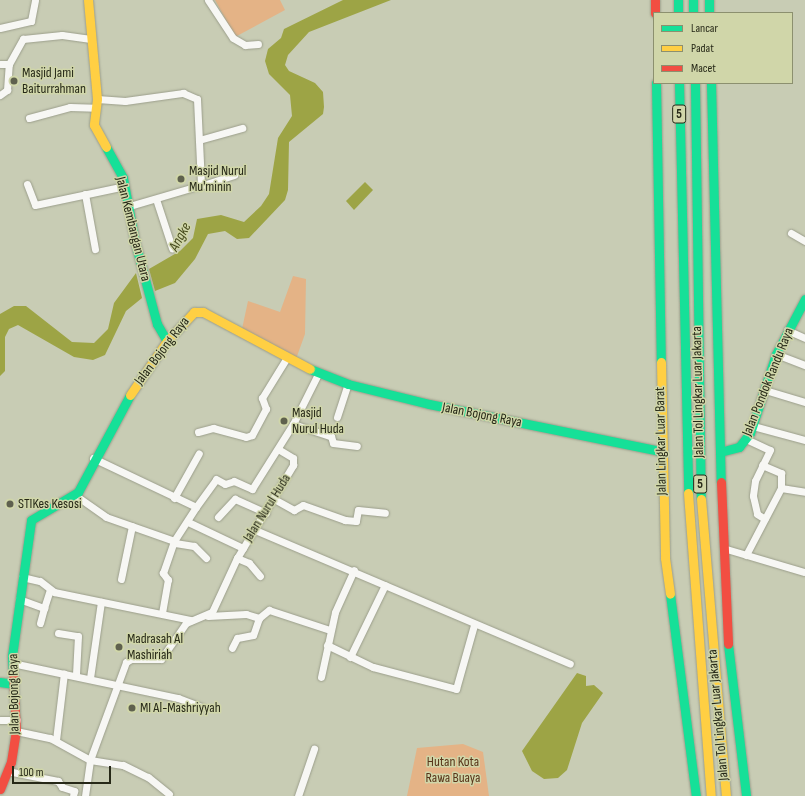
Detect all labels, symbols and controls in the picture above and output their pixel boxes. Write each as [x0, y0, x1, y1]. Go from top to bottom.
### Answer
legend [653, 12, 793, 84]
text: Lancar [691, 21, 718, 36]
text: Padat [691, 41, 714, 56]
text: Macet [691, 61, 716, 76]
place label: Masjid Jami Baiturrahman [22, 65, 86, 98]
marker: Masjid Jami Baiturrahman [9, 76, 19, 86]
road number: 5 [672, 103, 686, 125]
place label: Masjid Nurul Mu'minin [189, 163, 246, 196]
marker: Masjid Nurul Mu'minin [176, 174, 186, 184]
street label: Jalan Kembangan Utara [112, 175, 154, 283]
water label: Angke [165, 219, 195, 255]
street label: Jalan Bojong Raya [131, 314, 193, 388]
street label: Jalan Pondok Randu Raya [739, 325, 797, 439]
street label: Jalan Tol Lingkar Luar Jakarta [688, 326, 708, 458]
street label: Jalan Lingkar Luar Barat [652, 387, 670, 495]
street label: Jalan Bojong Raya [441, 399, 523, 431]
place label: Masjid Nurul Huda [292, 405, 344, 438]
marker: Masjid Nurul Huda [279, 416, 289, 426]
street label: Jalan Nurul Huda [240, 471, 294, 545]
road number: 5 [693, 473, 707, 495]
place label: STIKes Kesosi [18, 496, 82, 512]
marker: STIKes Kesosi [5, 499, 15, 509]
place label: Madrasah Al Mashiriah [127, 631, 183, 664]
marker: Madrasah Al Mashiriah [114, 642, 124, 652]
street label: Jalan Tol Lingkar Luar Jakarta [704, 649, 732, 781]
street label: Jalan Bojong Raya [5, 653, 23, 735]
place label: MI Al-Mashriyyah [140, 700, 221, 716]
marker: MI Al-Mashriyyah [127, 703, 137, 713]
park label: Hutan Kota Rawa Buaya [426, 754, 480, 786]
scale bar [14, 758, 113, 784]
text: 100 m [19, 765, 44, 780]

